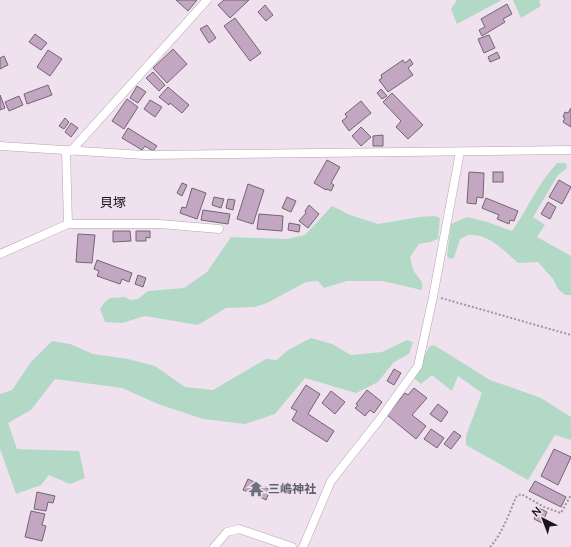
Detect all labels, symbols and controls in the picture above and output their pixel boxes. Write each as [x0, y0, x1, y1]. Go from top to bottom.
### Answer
district label: 貝塚 [100, 194, 126, 212]
temple icon: 三嶋神社 [247, 480, 265, 498]
place label: 三嶋神社 [268, 481, 316, 497]
north arrow [523, 499, 563, 539]
text: N [529, 504, 545, 520]

